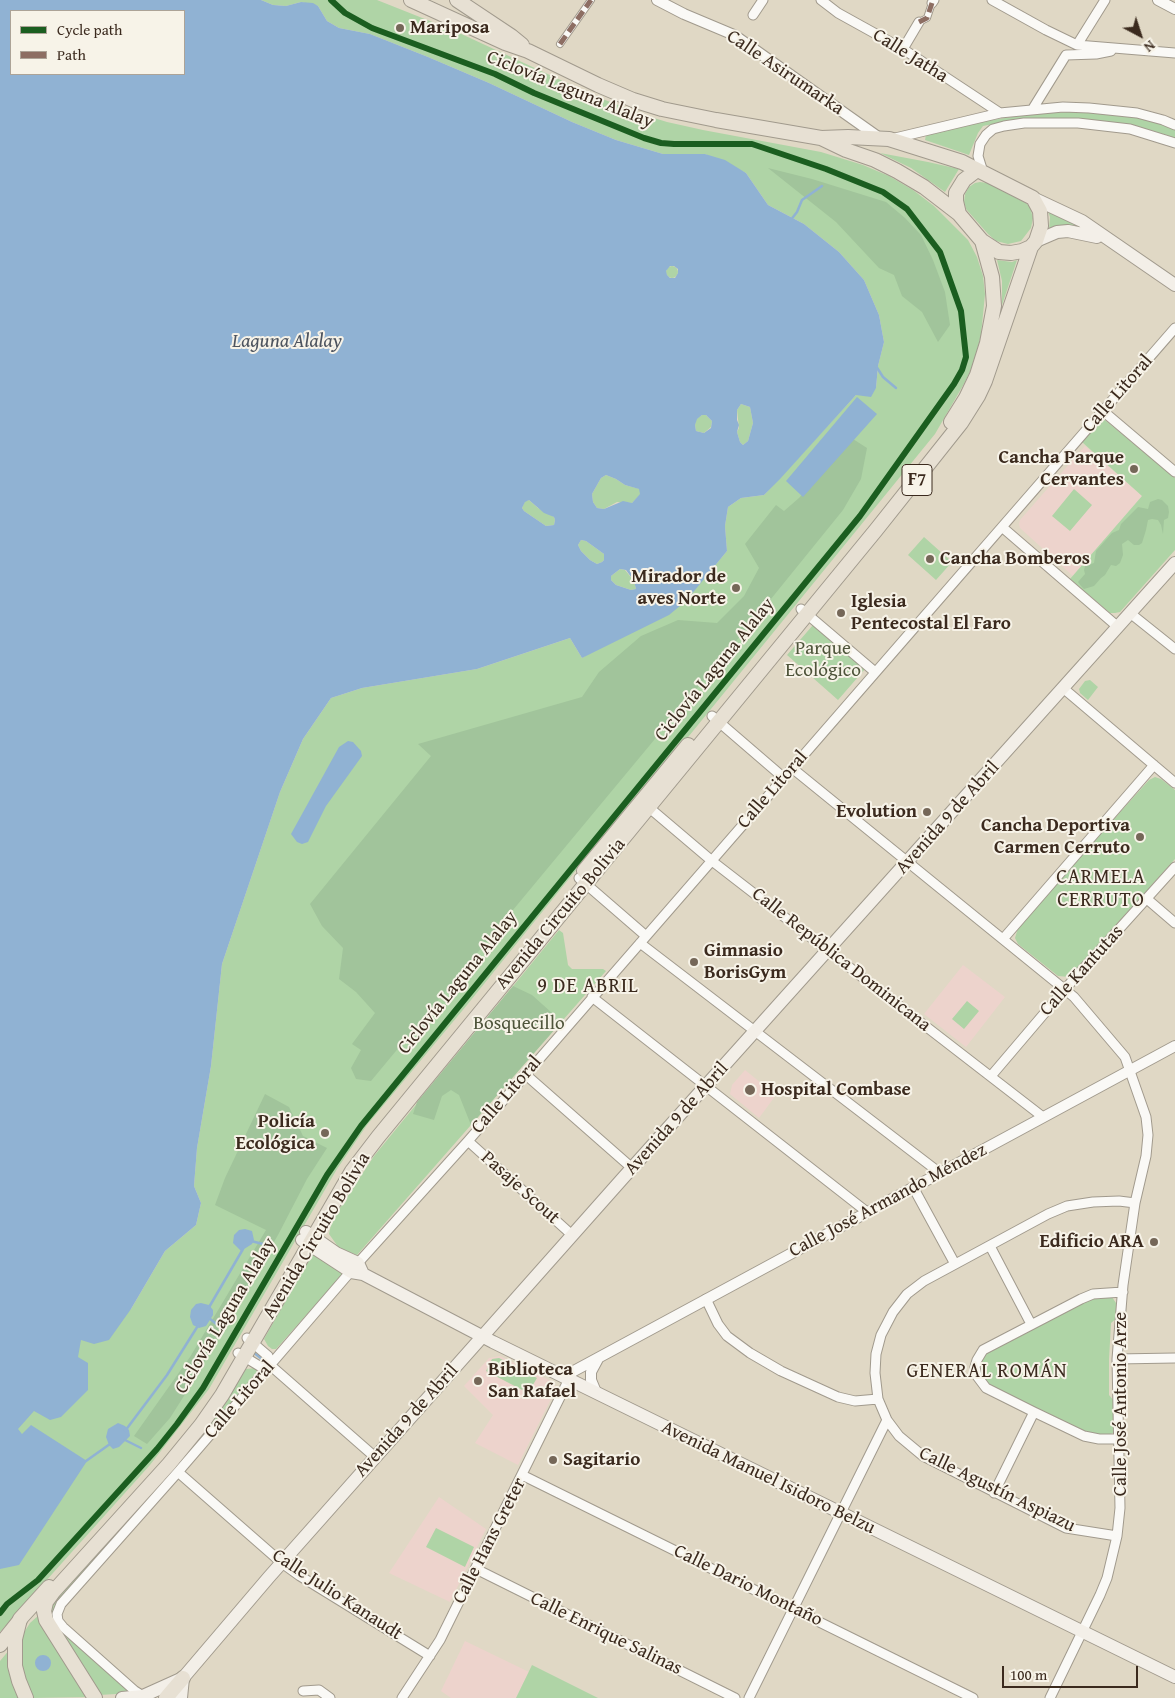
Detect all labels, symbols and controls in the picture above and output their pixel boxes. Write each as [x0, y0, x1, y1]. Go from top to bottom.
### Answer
legend [10, 10, 185, 75]
north arrow [1115, 10, 1165, 60]
place label: Mariposa [410, 17, 490, 39]
text: Cycle path [57, 19, 123, 40]
marker: Mariposa [394, 22, 406, 34]
street label: Calle Jatha [868, 24, 952, 88]
street label: Calle Asirumarka [722, 25, 848, 121]
text: N [1140, 36, 1160, 57]
text: Path [57, 44, 86, 65]
street label: Ciclovía Laguna Alalay [483, 46, 657, 134]
water label: Laguna Alalay [232, 330, 342, 354]
street label: Calle Litoral [1078, 350, 1158, 438]
place label: Cancha Parque Cervantes [999, 447, 1124, 491]
marker: Cancha Parque Cervantes [1128, 463, 1140, 475]
road number: F7 [902, 464, 932, 496]
place label: Cancha Bomberos [940, 548, 1090, 570]
marker: Cancha Bomberos [924, 553, 936, 565]
place label: Mirador de aves Norte [631, 566, 726, 610]
marker: Mirador de aves Norte [730, 582, 742, 594]
place label: Iglesia Pentecostal El Faro [851, 591, 1011, 635]
street label: Ciclovía Laguna Alalay [650, 594, 780, 746]
marker: Iglesia Pentecostal El Faro [835, 607, 847, 619]
park label: Parque Ecológico [785, 638, 861, 682]
street label: Calle Litoral [733, 746, 813, 834]
street label: Avenida 9 de Abril [891, 757, 1005, 879]
place label: Evolution [836, 801, 917, 823]
marker: Evolution [921, 806, 933, 818]
place label: Cancha Deportiva Carmen Cerruto [981, 815, 1130, 859]
marker: Cancha Deportiva Carmen Cerruto [1134, 831, 1146, 843]
street label: Avenida Circuito Bolivia [491, 834, 631, 994]
district label: CARMELA CERRUTO [1055, 866, 1147, 913]
street label: Calle República Dominicana [747, 883, 935, 1037]
street label: Ciclovía Laguna Alalay [393, 907, 523, 1059]
street label: Calle Kantutas [1035, 921, 1129, 1021]
place label: Gimnasio BorisGym [704, 940, 786, 984]
marker: Gimnasio BorisGym [688, 956, 700, 968]
district label: 9 DE ABRIL [536, 975, 640, 999]
park label: Bosquecillo [473, 1013, 565, 1035]
street label: Calle Litoral [467, 1051, 547, 1139]
street label: Avenida 9 de Abril [620, 1058, 734, 1180]
place label: Hospital Combase [761, 1079, 911, 1101]
marker: Hospital Combase [743, 1083, 757, 1097]
place label: Policía Ecológica [236, 1111, 315, 1155]
marker: Policía Ecológica [319, 1127, 331, 1139]
street label: Calle José Armando Méndez [785, 1139, 991, 1263]
street label: Pasaje Scout [476, 1147, 564, 1229]
street label: Avenida Circuito Bolivia [258, 1148, 376, 1324]
place label: Edificio ARA [1040, 1231, 1144, 1253]
street label: Ciclovía Laguna Alalay [170, 1234, 282, 1398]
marker: Edificio ARA [1148, 1236, 1160, 1248]
street label: Calle José Antonio Arze [1110, 1312, 1132, 1496]
street label: Calle Litoral [200, 1356, 280, 1444]
place label: Biblioteca San Rafael [488, 1359, 576, 1403]
street label: Avenida 9 de Abril [350, 1360, 464, 1482]
district label: GENERAL ROMÁN [905, 1360, 1069, 1384]
marker: Biblioteca San Rafael [472, 1375, 484, 1387]
street label: Avenida Manuel Isidoro Belzu [657, 1416, 879, 1540]
street label: Calle Agustín Aspiazu [915, 1442, 1079, 1538]
place label: Sagitario [563, 1449, 640, 1471]
marker: Sagitario [547, 1454, 559, 1466]
street label: Calle Hans Greter [448, 1474, 532, 1608]
street label: Calle Dario Montaño [670, 1540, 826, 1632]
street label: Calle Julio Kanaudt [268, 1544, 406, 1646]
street label: Calle Enrique Salinas [526, 1587, 686, 1681]
scale bar [1005, 1656, 1141, 1688]
text: 100 m [1010, 1664, 1047, 1685]

